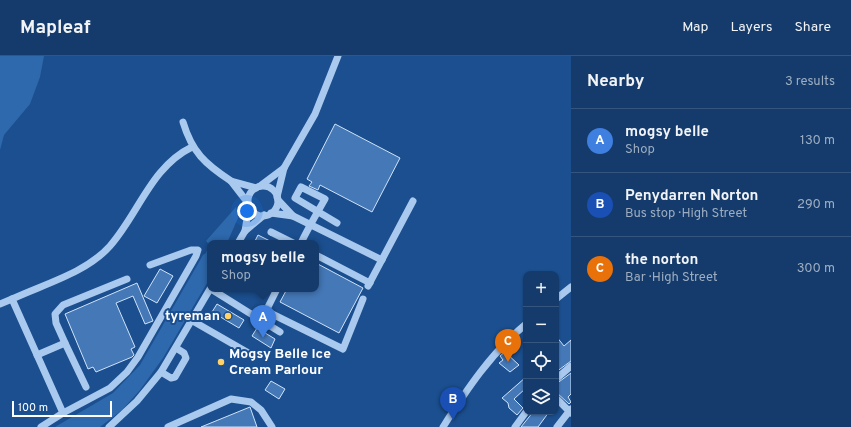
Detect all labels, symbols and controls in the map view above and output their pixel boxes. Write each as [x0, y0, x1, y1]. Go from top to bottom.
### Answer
text: Mapleaf [20, 16, 91, 40]
text: Map [682, 19, 708, 36]
text: Layers [730, 19, 772, 36]
text: Share [794, 19, 831, 36]
text: Nearby [587, 71, 644, 93]
text: 3 results [785, 74, 835, 90]
text: mogsy belle [625, 123, 709, 142]
text: A [595, 133, 605, 149]
text: 130 m [800, 133, 835, 149]
text: Shop [625, 142, 655, 158]
text: Penydarren Norton [625, 187, 758, 206]
text: B [596, 197, 604, 213]
text: 290 m [797, 197, 835, 213]
your location [237, 201, 257, 221]
text: Bus stop · High Street [625, 206, 747, 222]
popup [207, 240, 319, 292]
text: mogsy belle [221, 249, 305, 268]
text: the norton [625, 251, 698, 270]
text: C [596, 261, 604, 277]
text: 300 m [797, 261, 835, 277]
text: Shop [221, 268, 251, 284]
text: Bar · High Street [625, 270, 718, 286]
map controls [523, 271, 559, 415]
button: + [523, 271, 559, 307]
pin: A [250, 305, 276, 338]
button: − [523, 307, 559, 343]
place label: tyreman [165, 308, 220, 325]
marker: tyreman [223, 311, 233, 321]
pin: C [495, 329, 521, 362]
button: locate [523, 343, 559, 379]
place label: Mogsy Belle Ice Cream Parlour [229, 346, 331, 379]
marker: Mogsy Belle Ice Cream Parlour [216, 357, 226, 367]
button: layers [523, 379, 559, 415]
pin: B [440, 387, 466, 420]
scale bar [12, 399, 112, 418]
text: 100 m [18, 401, 48, 415]

